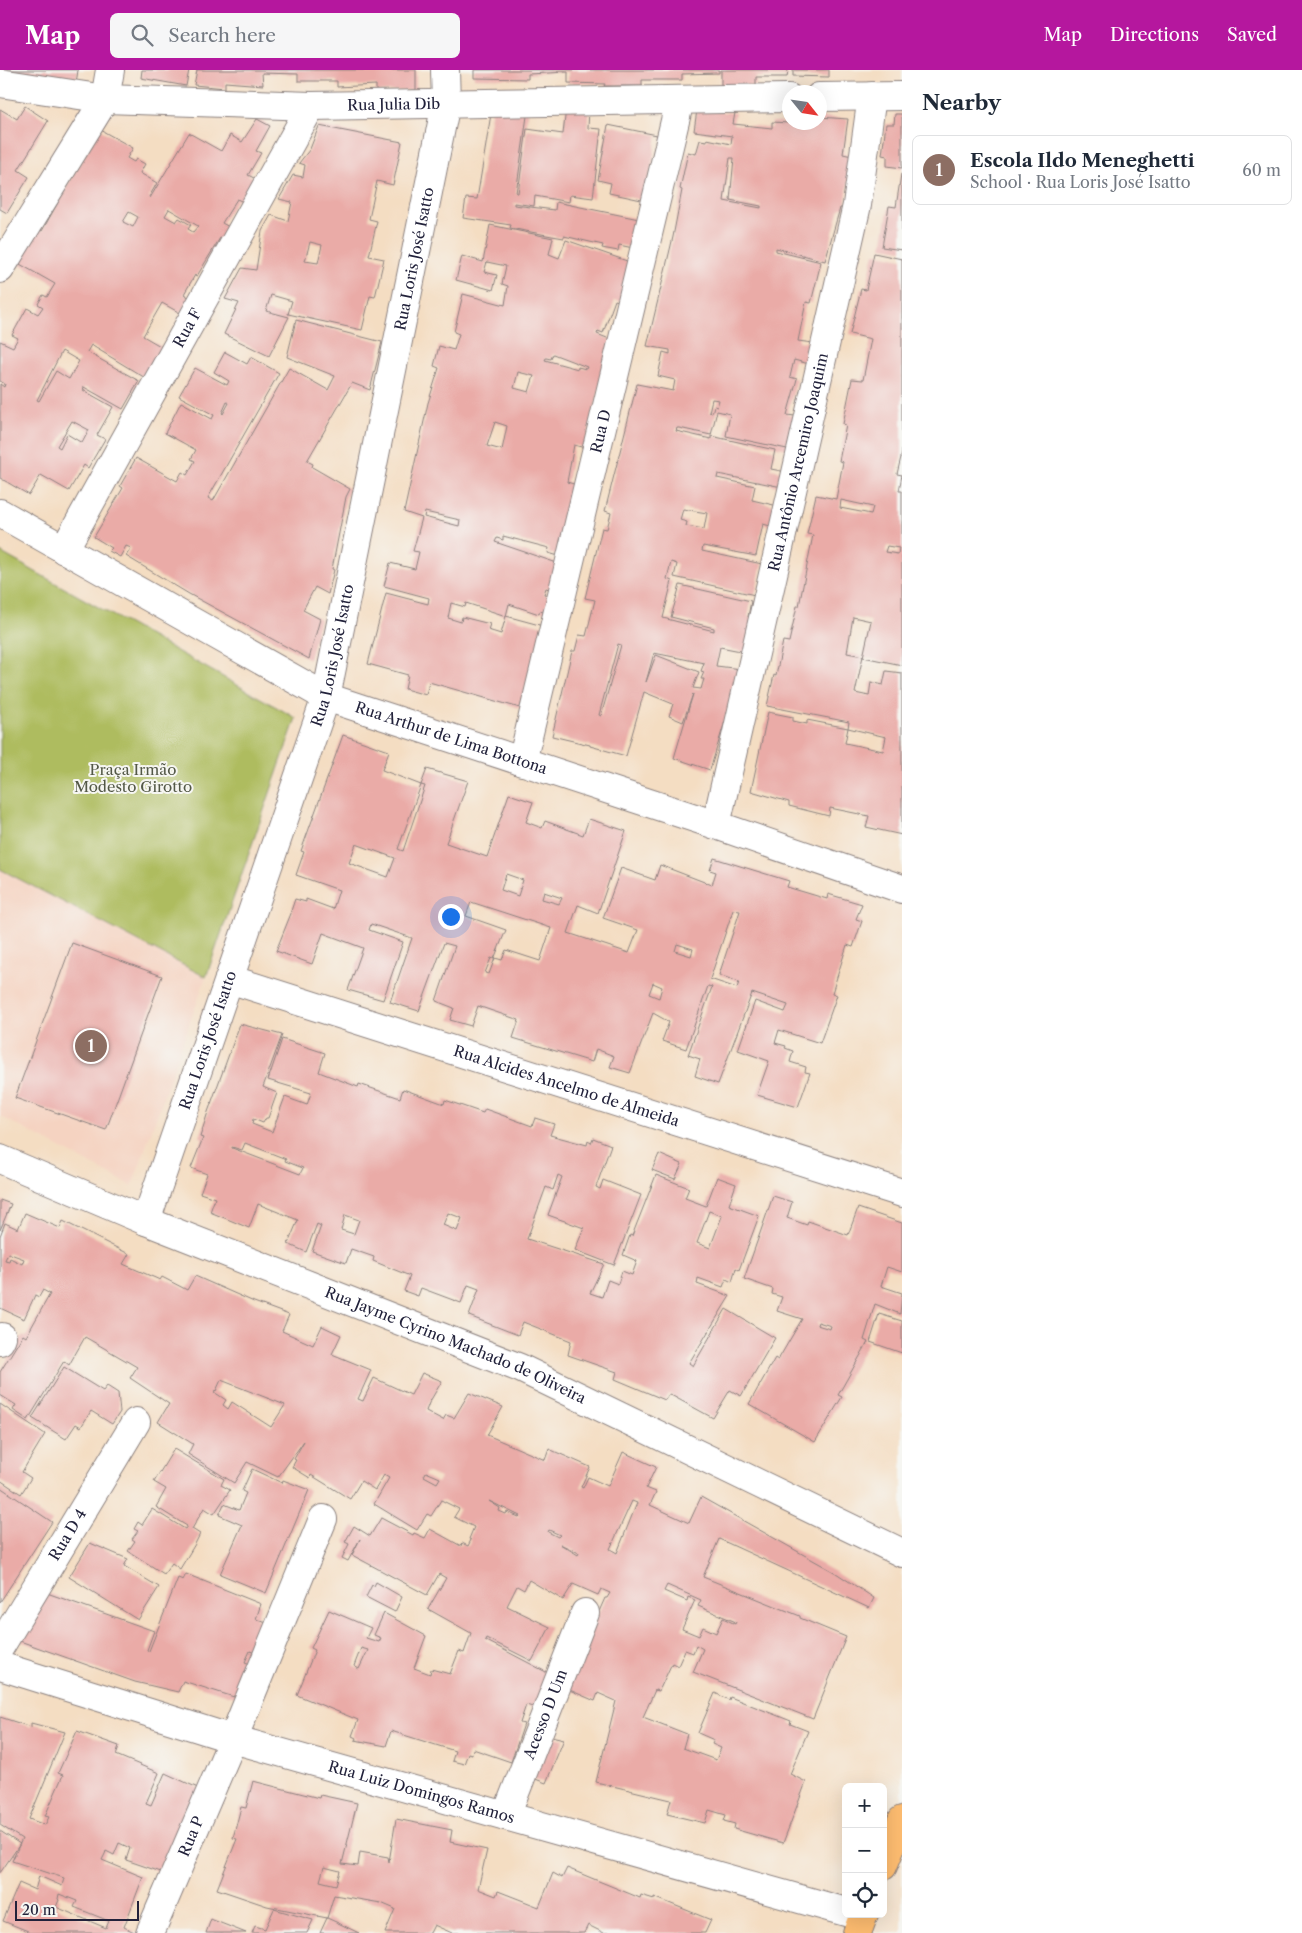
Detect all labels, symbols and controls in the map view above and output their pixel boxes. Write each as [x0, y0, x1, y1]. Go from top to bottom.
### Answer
search box [110, 13, 460, 58]
text: Map [25, 21, 80, 50]
icon: search [128, 21, 156, 49]
text: Search here [168, 24, 276, 47]
text: Map [1043, 24, 1082, 46]
text: Directions [1110, 24, 1199, 46]
text: Saved [1227, 24, 1277, 46]
north arrow [782, 85, 827, 130]
text: Nearby [922, 90, 1001, 115]
street label: Rua Julia Dib [347, 94, 440, 114]
text: Escola Ildo Meneghetti [970, 149, 1194, 172]
text: 1 [935, 160, 943, 180]
text: 60 m [1242, 160, 1281, 180]
text: School · Rua Loris José Isatto [970, 172, 1191, 192]
street label: Rua Loris José Isatto [390, 186, 438, 332]
street label: Rua F [169, 305, 206, 351]
street label: Rua Antônio Arcemiro Joaquim [764, 351, 832, 573]
street label: Rua D [586, 408, 615, 455]
street label: Rua Loris José Isatto [307, 583, 358, 729]
street label: Rua Arthur de Lima Bottona [353, 697, 550, 778]
park label: Praça Irmão Modesto Girotto [74, 760, 192, 796]
your location [438, 904, 464, 930]
street label: Rua Loris José Isatto [175, 968, 240, 1112]
pin: 1 [75, 1027, 107, 1065]
street label: Rua Alcides Ancelmo de Almeida [451, 1041, 682, 1131]
street label: Rua Jayme Cyrino Machado de Oliveira [322, 1282, 589, 1408]
street label: Rua D 4 [45, 1505, 90, 1564]
street label: Acesso D Um [519, 1667, 571, 1763]
street label: Rua Luiz Domingos Ramos [326, 1756, 517, 1827]
map controls [842, 1783, 887, 1918]
button: + [842, 1783, 887, 1828]
street label: Rua P [174, 1813, 208, 1859]
button: − [842, 1828, 887, 1873]
button: locate [842, 1873, 887, 1918]
scale bar [15, 1898, 139, 1921]
text: 20 m [22, 1901, 56, 1919]

